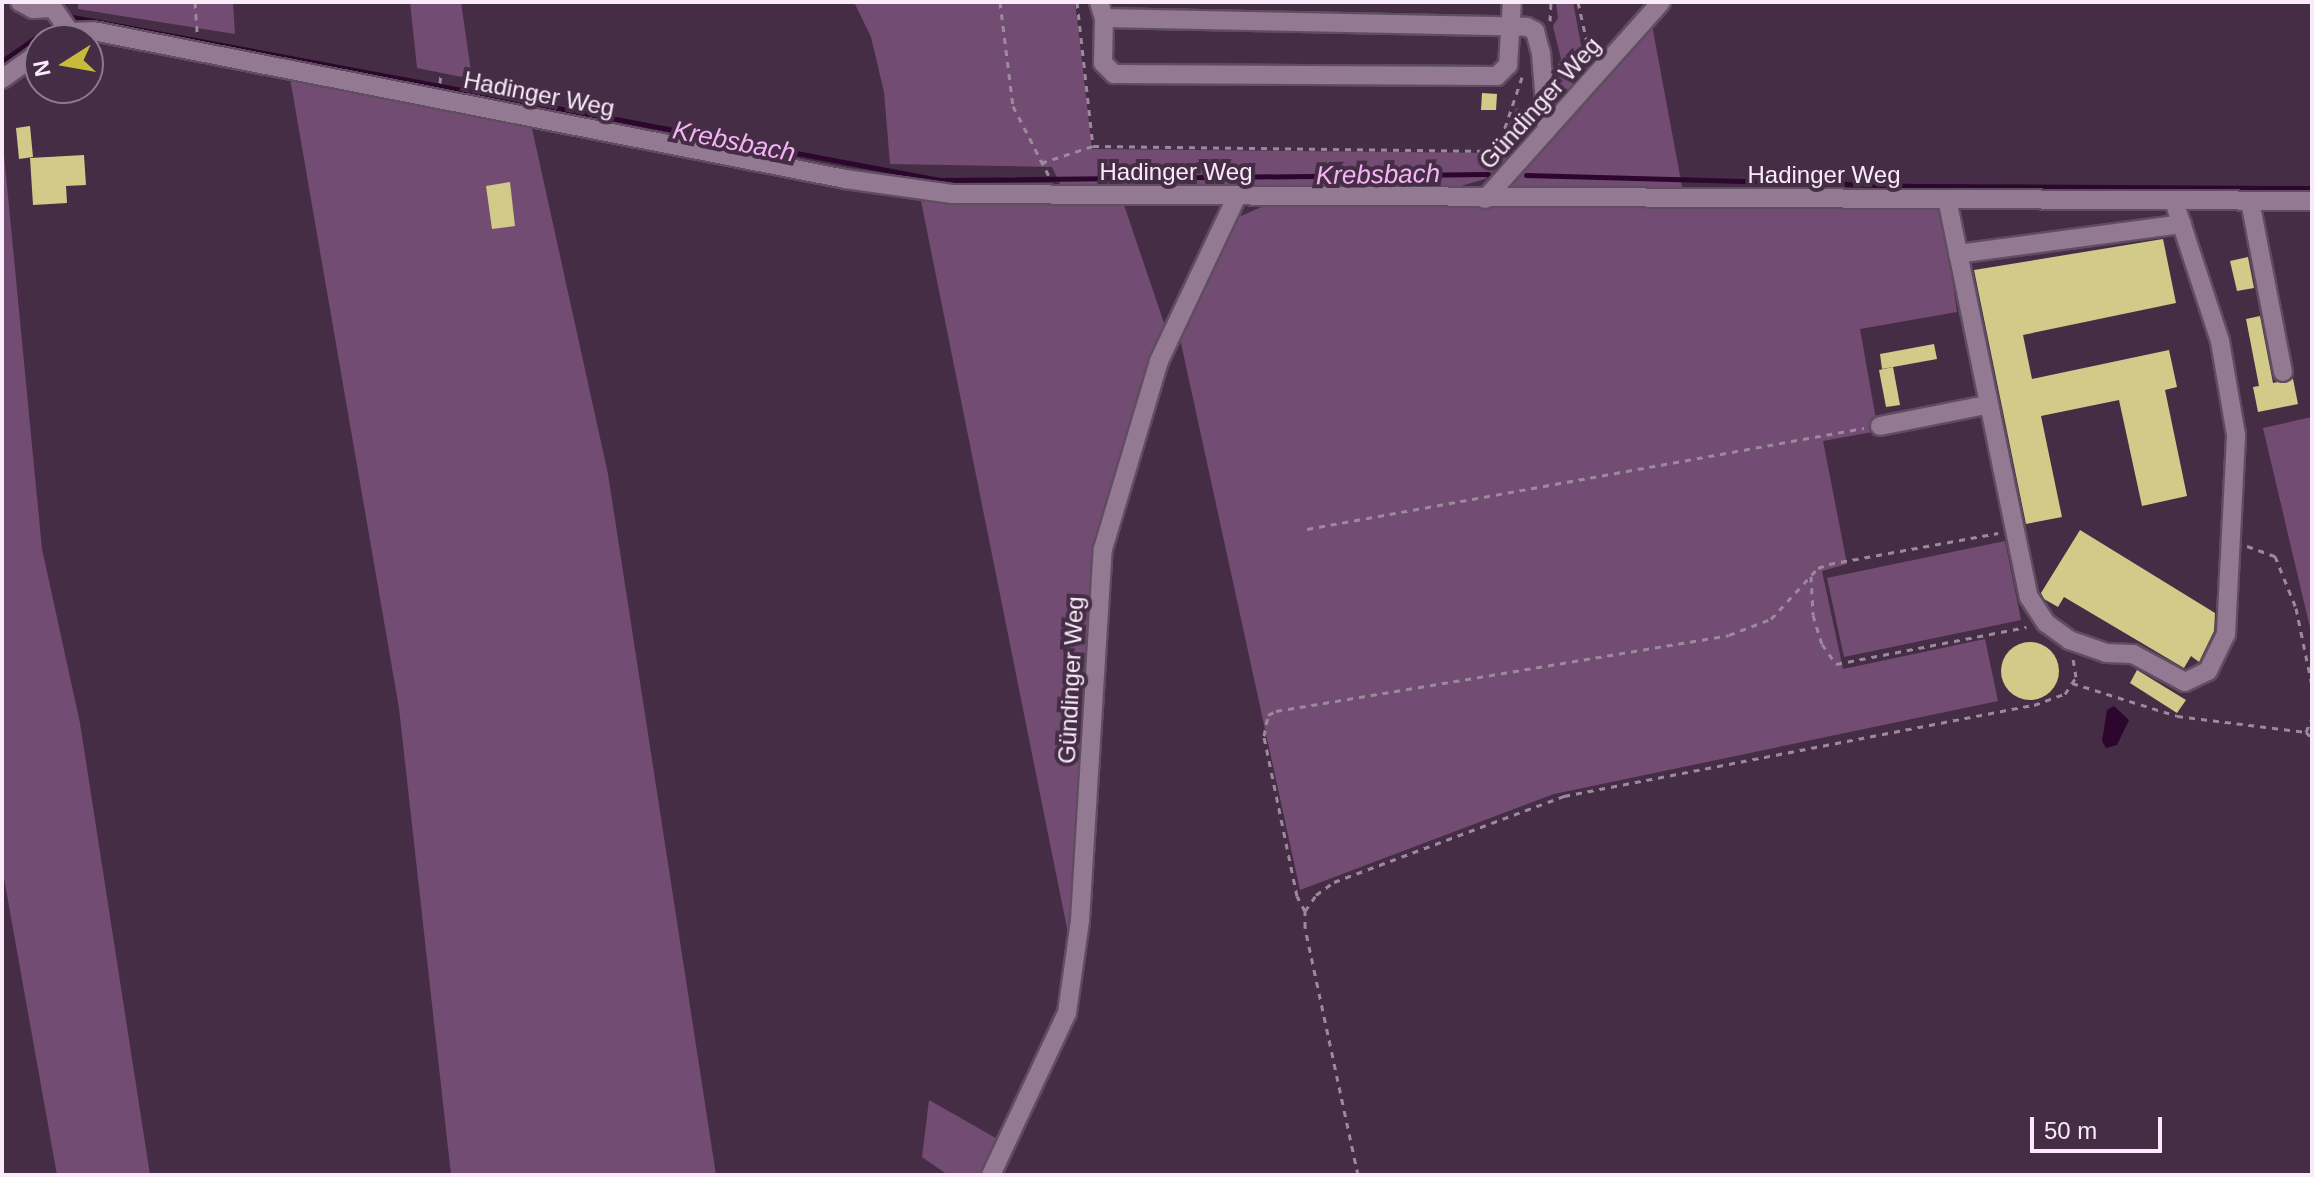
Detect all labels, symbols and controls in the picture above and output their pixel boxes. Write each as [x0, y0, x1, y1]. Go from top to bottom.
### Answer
north arrow [24, 24, 104, 104]
street label: Gündinger Weg [1473, 31, 1607, 175]
text: N [28, 58, 56, 78]
street label: Hadinger Weg [461, 65, 617, 123]
water label: Krebsbach [670, 115, 798, 169]
street label: Hadinger Weg [1100, 158, 1252, 186]
water label: Krebsbach [1316, 158, 1440, 192]
street label: Hadinger Weg [1748, 161, 1900, 189]
street label: Gündinger Weg [1052, 596, 1090, 764]
scale bar [2034, 1101, 2166, 1151]
text: 50 m [2044, 1117, 2097, 1144]

